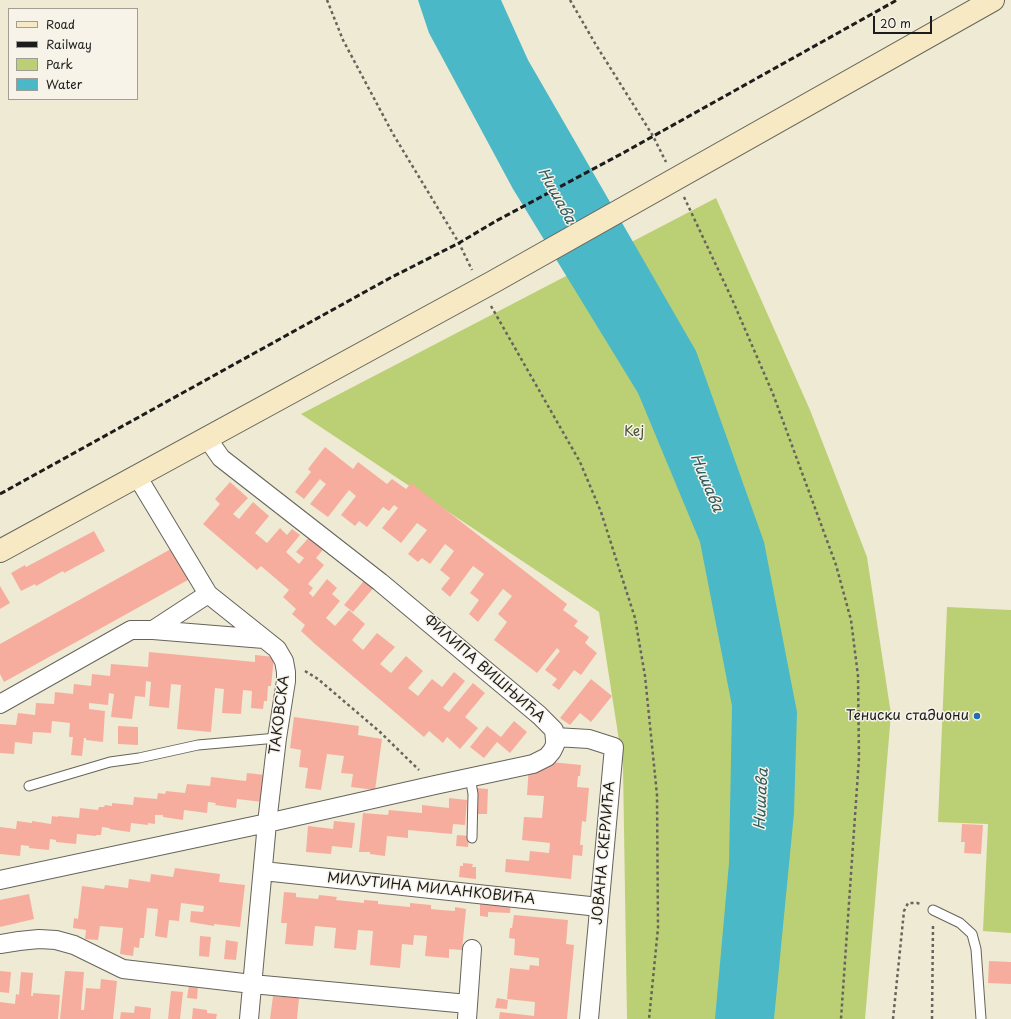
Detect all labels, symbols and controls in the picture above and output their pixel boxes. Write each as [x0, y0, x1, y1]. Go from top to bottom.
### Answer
legend [8, 8, 138, 100]
scale bar [875, 8, 934, 34]
text: 20 m [880, 14, 911, 32]
text: Road [46, 15, 75, 33]
text: Railway [46, 35, 92, 53]
text: Park [46, 55, 73, 73]
text: Water [46, 75, 82, 93]
water label: Нишава [533, 165, 579, 227]
park label: Кеј [624, 424, 644, 440]
water label: Нишава [686, 451, 726, 515]
street label: ФИЛИПА ВИШЊИЋА [420, 612, 548, 726]
street label: ТАКОВСКА [267, 674, 293, 756]
place label: Тениски стадиони [846, 708, 969, 724]
marker: Тениски стадиони [972, 711, 982, 721]
water label: Нишава [751, 768, 773, 830]
street label: ЈОВАНА СКЕРЛИЋА [589, 781, 619, 925]
street label: МИЛУТИНА МИЛАНКОВИЋА [326, 870, 536, 908]

